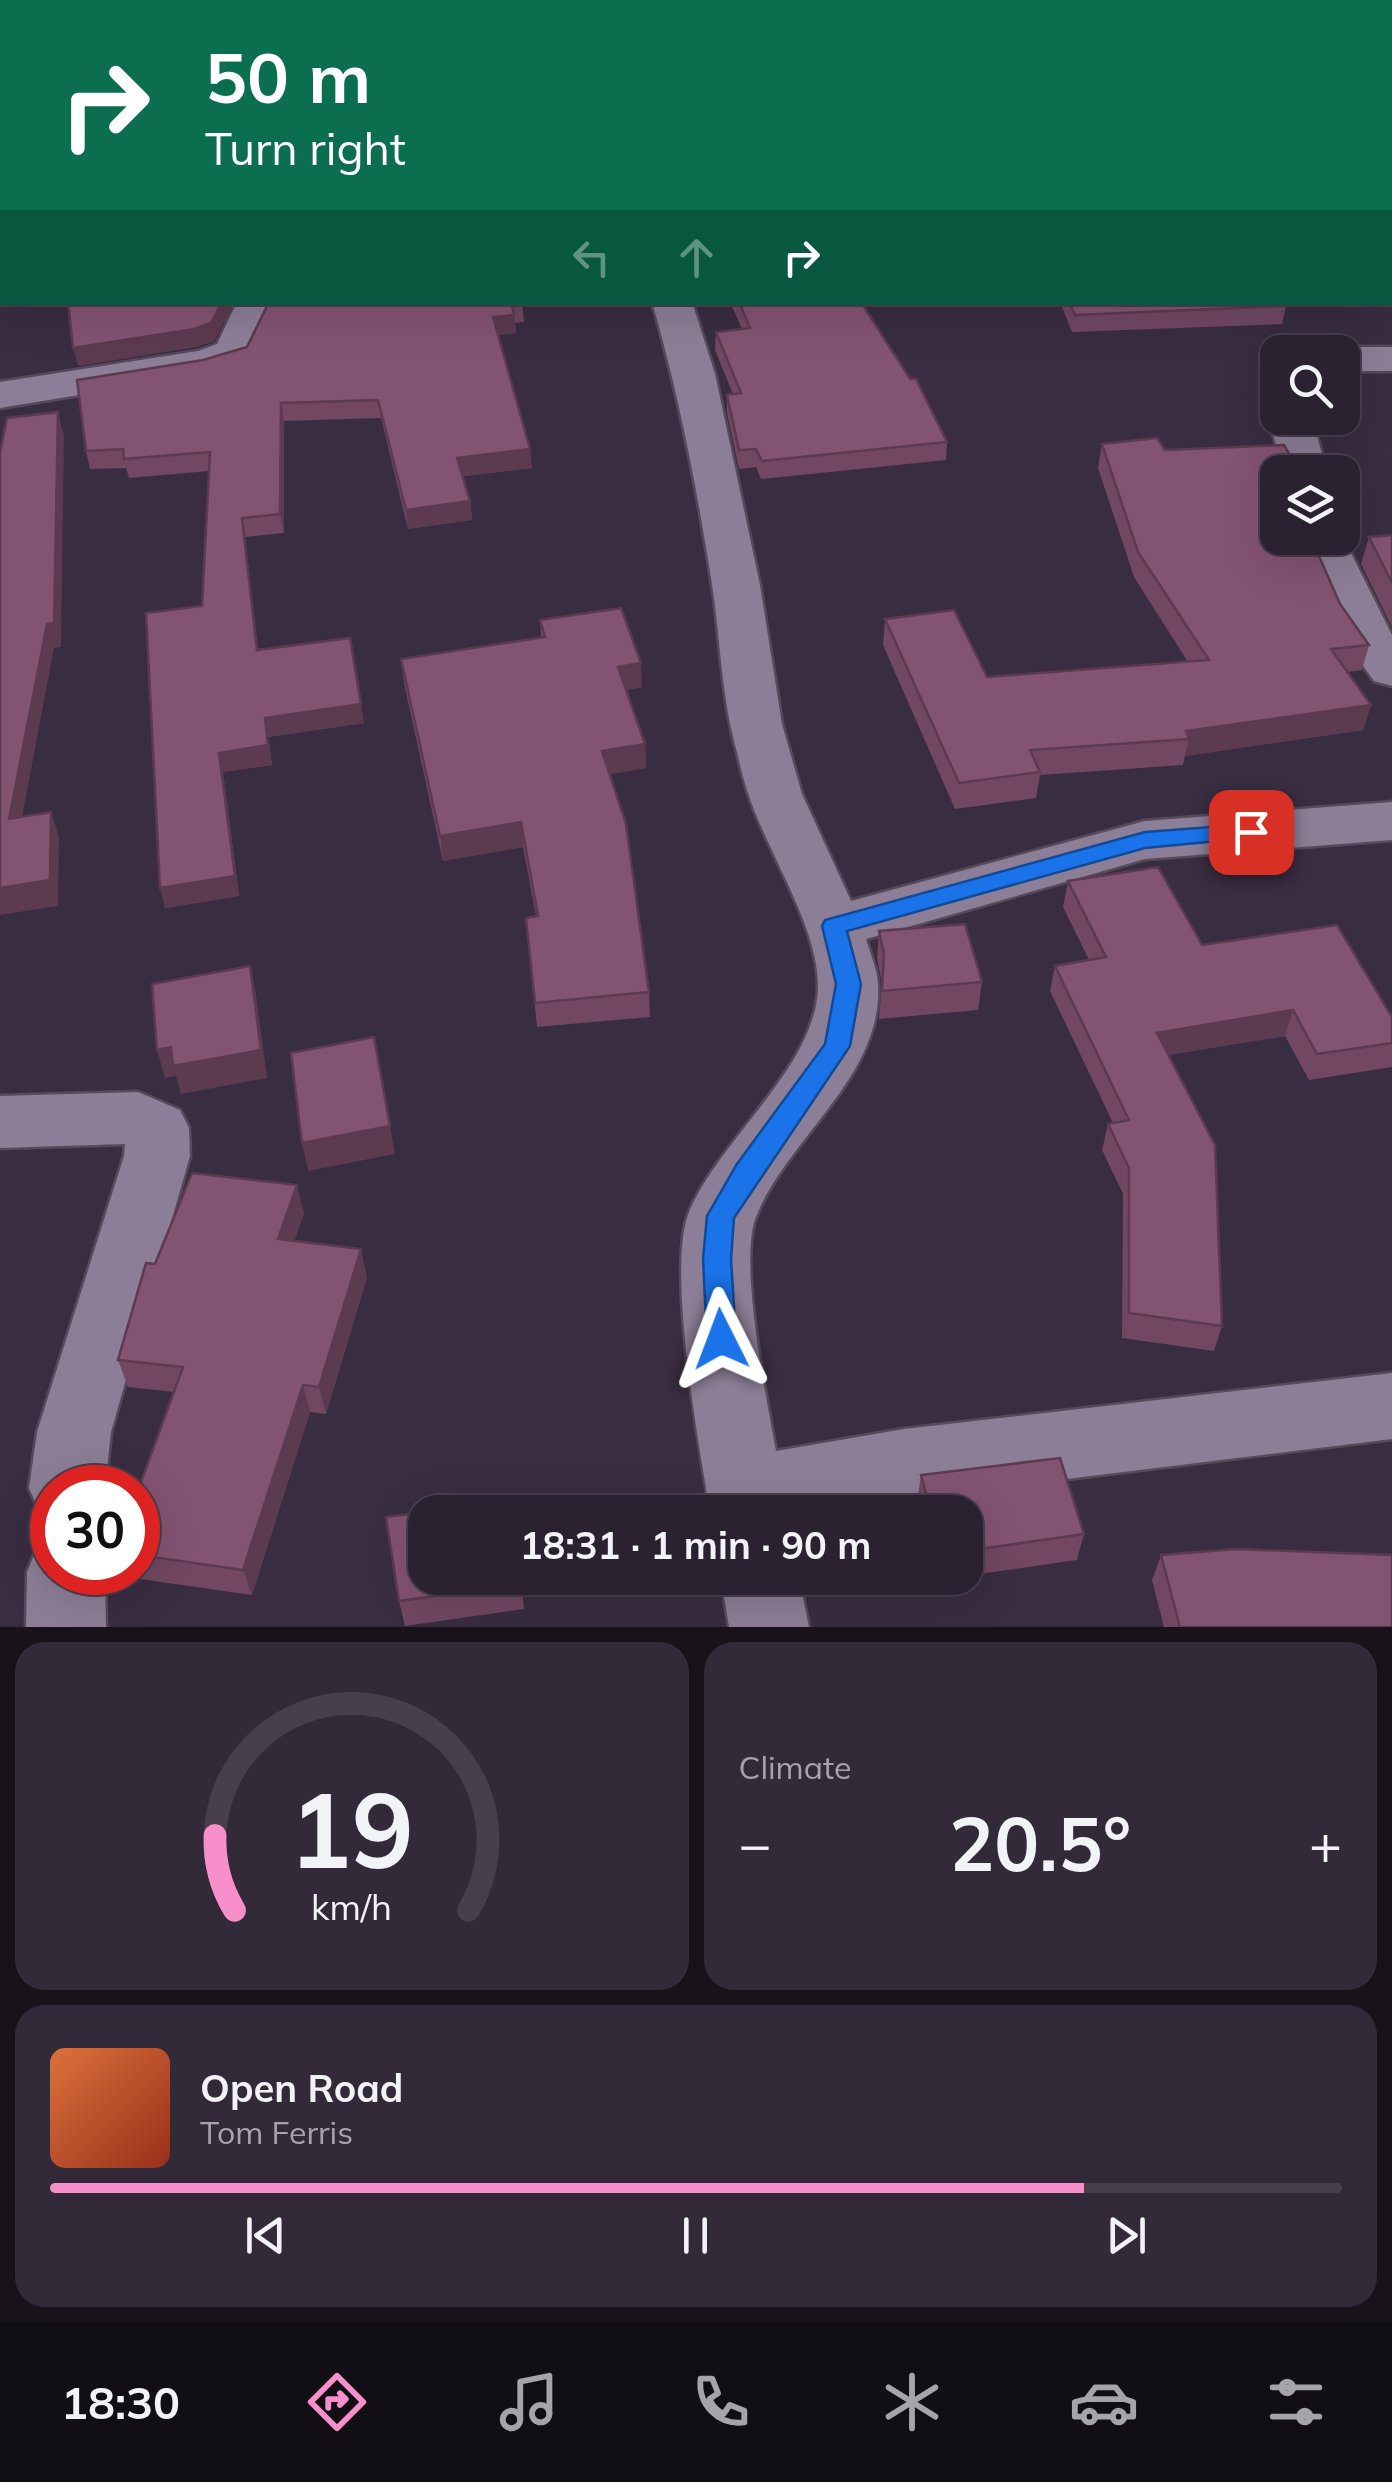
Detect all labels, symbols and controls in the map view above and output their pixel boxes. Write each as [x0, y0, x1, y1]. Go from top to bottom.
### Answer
text: 50 m [205, 33, 371, 121]
icon: right [40, 40, 170, 170]
text: Turn right [205, 120, 406, 176]
icon: left [564, 230, 619, 285]
icon: ahead [669, 230, 724, 285]
icon: right [774, 230, 829, 285]
map controls [1260, 335, 1360, 555]
button: search [1260, 335, 1360, 435]
button: layers [1260, 455, 1360, 555]
pin [1209, 790, 1294, 875]
icon: arrive [1224, 805, 1279, 860]
position arrow [669, 1287, 773, 1391]
speed limit sign: 30 [30, 1465, 160, 1595]
text: 18:31 · 1 min · 90 m [520, 1521, 871, 1569]
text: Climate [739, 1747, 851, 1787]
text: 19 [289, 1763, 414, 1894]
text: 20.5° [949, 1796, 1131, 1890]
text: − [739, 1809, 772, 1878]
text: + [1309, 1809, 1342, 1878]
text: km/h [311, 1884, 392, 1929]
text: Open Road [200, 2064, 403, 2112]
text: Tom Ferris [200, 2112, 353, 2152]
icon: previous [238, 2208, 293, 2263]
icon: pause [668, 2208, 723, 2263]
icon: next [1099, 2208, 1154, 2263]
icon: directions [302, 2367, 372, 2437]
icon: music [494, 2367, 564, 2437]
icon: phone [686, 2367, 756, 2437]
icon: climate [877, 2367, 947, 2437]
icon: car [1069, 2367, 1139, 2437]
icon: filters [1261, 2367, 1331, 2437]
text: 18:30 [61, 2374, 180, 2430]

